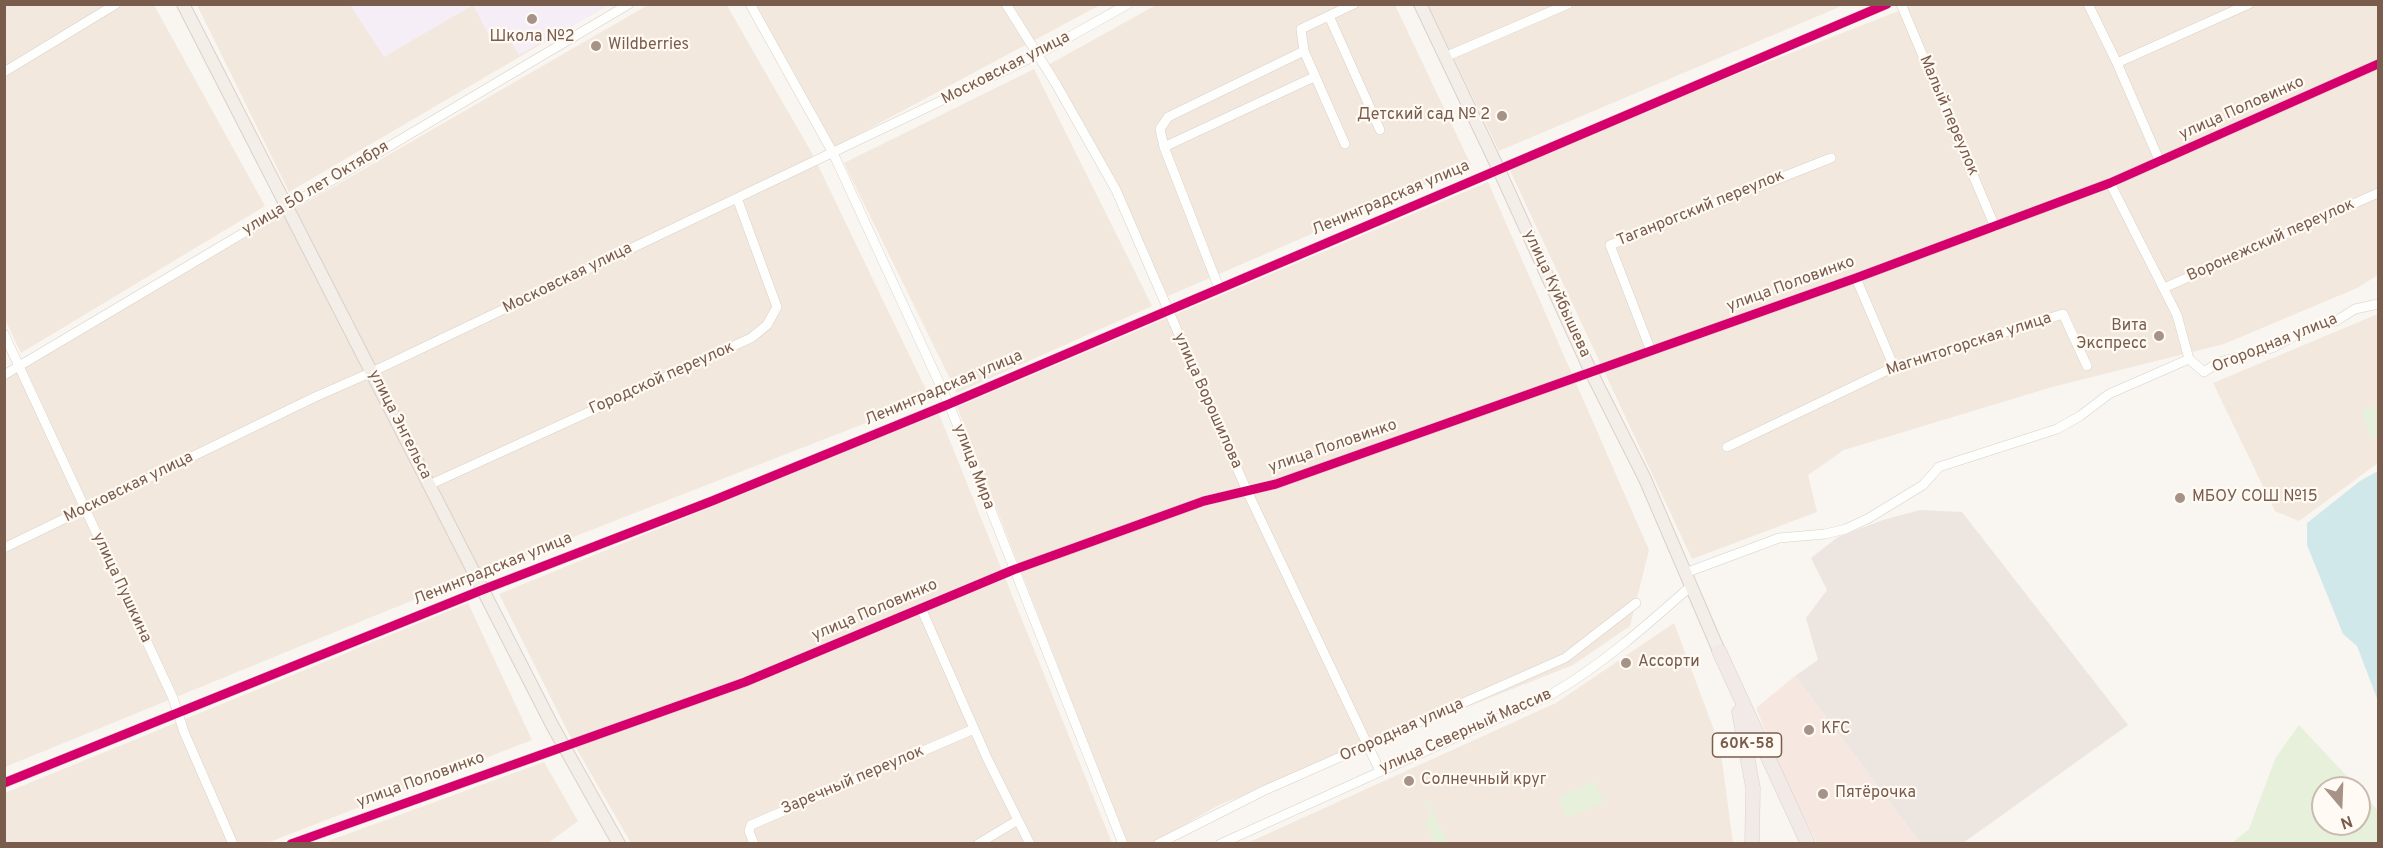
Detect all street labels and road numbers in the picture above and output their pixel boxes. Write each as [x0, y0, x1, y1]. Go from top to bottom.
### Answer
street label: Московская улица [939, 28, 1073, 110]
street label: Малый переулок [1914, 53, 1982, 179]
street label: улица Половинко [2177, 73, 2307, 145]
street label: улица 50 лет Октября [239, 138, 393, 240]
street label: Ленинградская улица [1309, 157, 1473, 241]
street label: Таганрогский переулок [1615, 167, 1787, 251]
street label: Воронежский переулок [2184, 195, 2358, 287]
street label: улица Куйбышева [1518, 227, 1594, 361]
street label: Московская улица [500, 239, 636, 319]
street label: улица Половинко [1724, 253, 1858, 317]
street label: Магнитогорская улица [1884, 309, 2054, 381]
street label: Огородная улица [2210, 310, 2340, 378]
street label: улица Ворошилова [1168, 330, 1246, 472]
street label: Городской переулок [586, 338, 738, 420]
street label: Ленинградская улица [862, 347, 1026, 431]
street label: улица Энгельса [363, 367, 435, 483]
street label: улица Половинко [1266, 416, 1400, 478]
street label: улица Мира [948, 422, 998, 512]
street label: Московская улица [61, 448, 197, 528]
street label: Ленинградская улица [411, 529, 575, 611]
street label: улица Пушкина [87, 530, 155, 646]
street label: улица Половинко [809, 576, 941, 646]
street label: улица Северный Массив [1377, 685, 1555, 779]
street label: Огородная улица [1337, 695, 1467, 767]
road number: 60К-58 [1712, 733, 1782, 757]
street label: Заречный переулок [779, 742, 927, 820]
street label: улица Половинко [354, 749, 488, 813]

